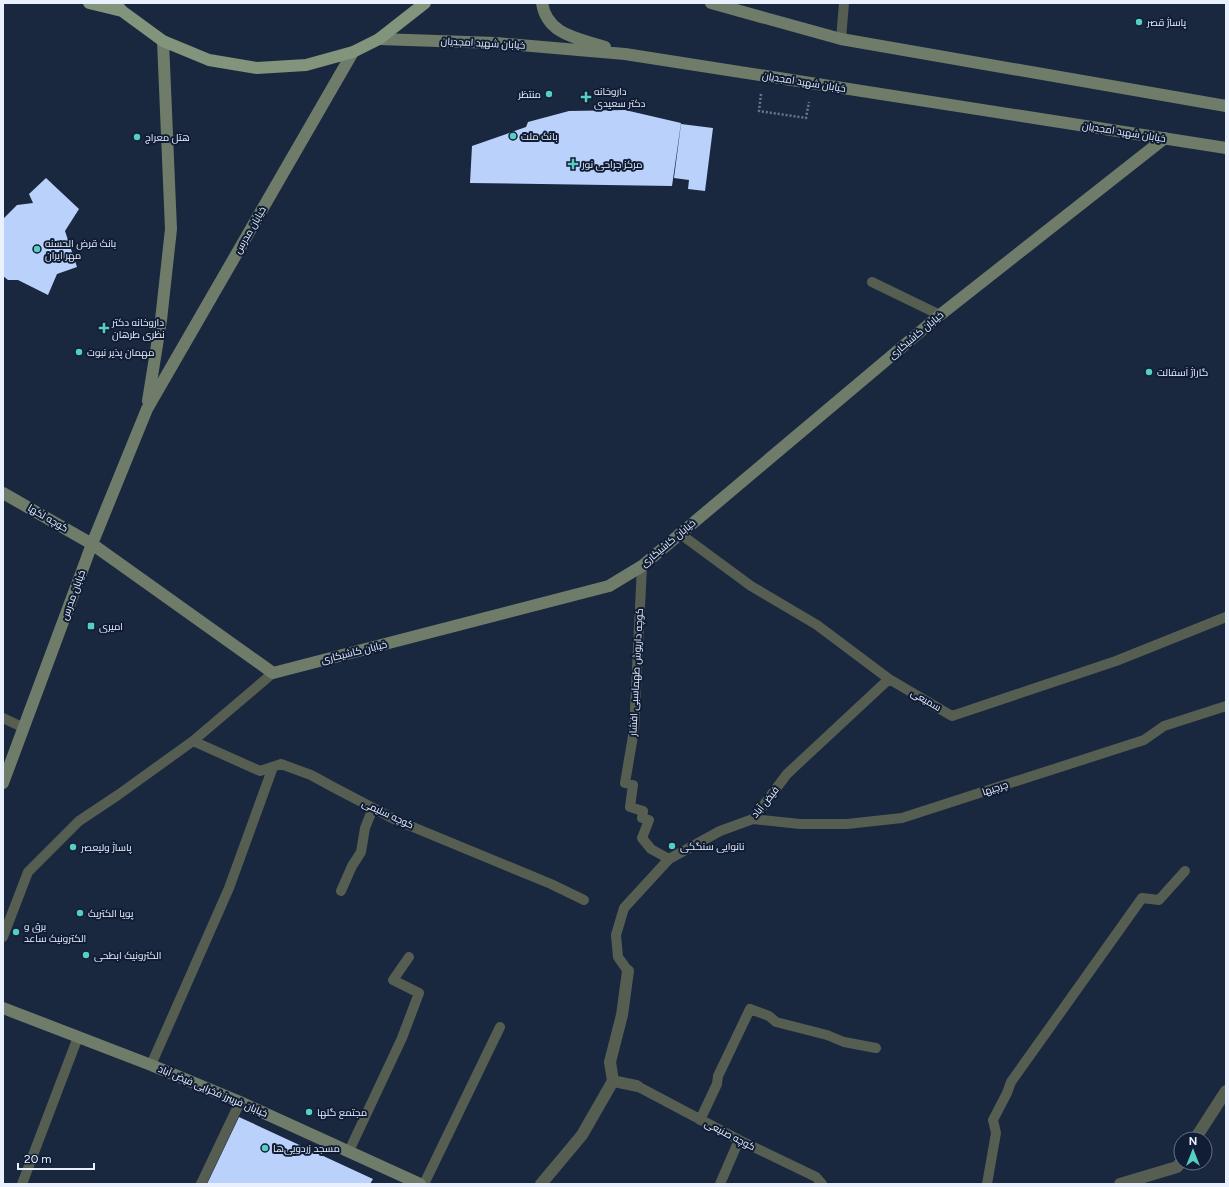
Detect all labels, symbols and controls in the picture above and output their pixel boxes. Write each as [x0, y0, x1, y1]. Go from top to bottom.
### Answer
place label: پاساژ قصر [1146, 16, 1187, 29]
marker: پاساژ قصر [1134, 17, 1144, 27]
street label: خیابان شهید امجدیان [440, 34, 526, 52]
street label: خیابان شهید امجدیان [761, 69, 847, 95]
place label: داروخانه دکتر سعیدی [594, 85, 646, 110]
place label: منتظر [517, 88, 541, 101]
marker: منتظر [544, 89, 554, 99]
marker: داروخانه دکتر سعیدی [581, 92, 591, 102]
street label: خیابان شهید امجدیان [1081, 119, 1167, 145]
place label: بانک ملت [521, 130, 558, 143]
place label: هتل معراج [145, 131, 190, 144]
marker: بانک ملت [508, 131, 518, 141]
marker: هتل معراج [132, 132, 142, 142]
marker: مرکز جراحی نور [567, 158, 579, 170]
place label: مرکز جراحی نور [581, 158, 642, 171]
street label: خیابان مدرس [231, 204, 269, 256]
place label: بانک قرض الحسنه مهر ایران [45, 237, 116, 262]
marker: بانک قرض الحسنه مهر ایران [32, 244, 42, 254]
street label: خیابان کاشیکاری [886, 308, 946, 362]
place label: داروخانه دکتر نظری طرهان [111, 316, 165, 341]
marker: داروخانه دکتر نظری طرهان [99, 323, 109, 333]
place label: مهمان پذیر نبوت [87, 346, 154, 359]
marker: مهمان پذیر نبوت [74, 347, 84, 357]
place label: گاراژ آسفالت [1157, 366, 1208, 379]
marker: گاراژ آسفالت [1144, 367, 1154, 377]
street label: کوچه لکها [25, 501, 71, 535]
street label: خیابان کاشیکاری [638, 516, 698, 570]
street label: خیابان مدرس [58, 568, 88, 622]
street label: کوچه داریوش طهماسبی افشار [626, 608, 646, 737]
place label: امیری [99, 620, 123, 633]
marker: امیری [86, 621, 96, 631]
street label: خیابان کاشیکاری [320, 637, 388, 667]
street label: سمیعی [908, 686, 944, 714]
street label: چرچیها [980, 778, 1010, 798]
street label: فیض آباد [748, 784, 782, 820]
street label: کوچه سلیمی [360, 796, 416, 832]
place label: نانوایی سنگکی [680, 840, 744, 853]
place label: پاساژ ولیعصر [80, 841, 132, 854]
marker: نانوایی سنگکی [667, 841, 677, 851]
marker: پاساژ ولیعصر [68, 842, 78, 852]
place label: پویا الکتریک [88, 907, 134, 920]
marker: پویا الکتریک [75, 908, 85, 918]
place label: برق و الکترونیک ساعد [24, 920, 86, 945]
marker: برق و الکترونیک ساعد [11, 927, 21, 937]
place label: الکترونیک ابطحی [94, 949, 161, 962]
marker: الکترونیک ابطحی [81, 950, 91, 960]
street label: خیابان فریبرز فخرایی فیض آباد [156, 1062, 270, 1120]
place label: مجتمع گلها [317, 1106, 367, 1119]
marker: مجتمع گلها [304, 1107, 314, 1117]
street label: کوچه صنیعی [702, 1117, 758, 1153]
north arrow [1173, 1131, 1213, 1171]
text: N [1189, 1135, 1197, 1148]
place label: مسجد زردویی‌ها [273, 1142, 340, 1155]
marker: مسجد زردویی‌ها [260, 1143, 270, 1153]
scale bar [18, 1145, 94, 1171]
text: 20 m [24, 1152, 52, 1166]

